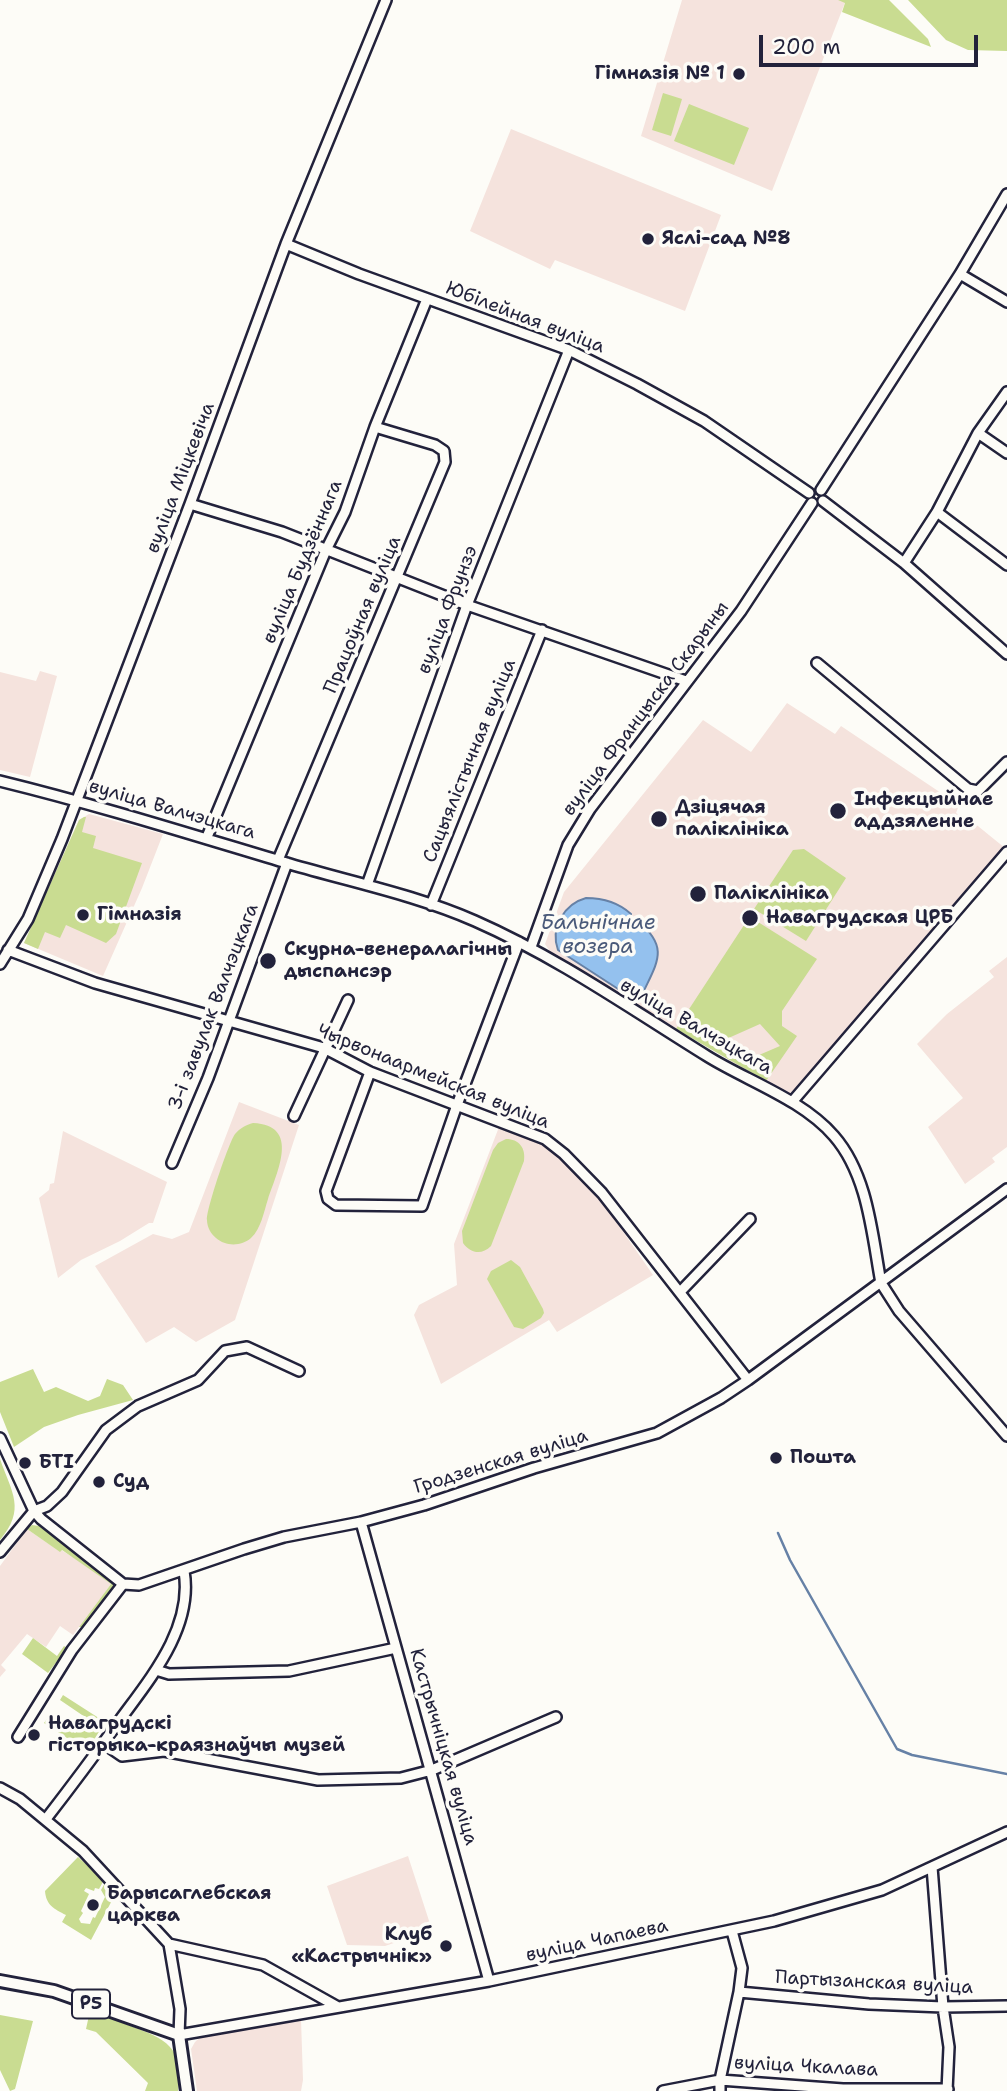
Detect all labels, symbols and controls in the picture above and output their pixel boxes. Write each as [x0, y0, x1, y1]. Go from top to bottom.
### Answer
scale bar [762, 21, 981, 65]
text: 200 m [772, 33, 841, 61]
place label: Гімназія № 1 [594, 63, 725, 85]
marker: Гімназія № 1 [731, 66, 747, 82]
place label: Яслі-сад №8 [662, 228, 791, 250]
marker: Яслі-сад №8 [640, 231, 656, 247]
street label: Юбілейная вуліца [442, 277, 608, 359]
street label: вуліца Міцкевіча [142, 399, 220, 557]
street label: вуліца Будзённага [258, 477, 348, 647]
street label: Працоўная вуліца [319, 533, 407, 697]
street label: вуліца Фрунзэ [413, 543, 483, 677]
street label: вуліца Францыска Скарыны [558, 597, 734, 821]
street label: Сацыялістычная вуліца [419, 656, 521, 866]
street label: вуліца Валчэцкага [86, 775, 258, 845]
place label: Інфекцыйнае аддзяленне [854, 789, 993, 833]
place label: Дзіцячая паліклініка [675, 797, 789, 841]
marker: Інфекцыйнае аддзяленне [828, 801, 848, 821]
marker: Дзіцячая паліклініка [649, 809, 669, 829]
place label: Паліклініка [714, 883, 829, 905]
marker: Паліклініка [688, 884, 708, 904]
street label: 3-і завулак Валчэцкага [164, 901, 264, 1113]
place label: Гімназія [97, 904, 182, 926]
marker: Гімназія [75, 907, 91, 923]
place label: Навагрудская ЦРБ [766, 907, 953, 929]
marker: Навагрудская ЦРБ [740, 908, 760, 928]
water label: Бальнічнае возера [540, 911, 656, 961]
place label: Скурна-венералагічны дыспансэр [284, 939, 512, 983]
marker: Скурна-венералагічны дыспансэр [258, 951, 278, 971]
street label: вуліца Валчэцкага [616, 974, 776, 1080]
street label: Чырвонаармейская вуліца [314, 1020, 552, 1134]
street label: Гродзенская вуліца [411, 1425, 591, 1499]
place label: Пошта [790, 1447, 856, 1469]
marker: Пошта [768, 1450, 784, 1466]
place label: БТІ [39, 1452, 74, 1474]
marker: БТІ [17, 1455, 33, 1471]
place label: Суд [113, 1471, 149, 1493]
marker: Суд [91, 1474, 107, 1490]
street label: Кастрычніцкая вуліца [404, 1646, 482, 1848]
place label: Навагрудскі гісторыка-краязнаўчы музей [48, 1713, 345, 1757]
marker: Навагрудскі гісторыка-краязнаўчы музей [26, 1727, 42, 1743]
place label: Барысаглебская царква [107, 1883, 271, 1927]
marker: Барысаглебская царква [85, 1897, 101, 1913]
street label: вуліца Чапаева [524, 1915, 670, 1967]
place label: Клуб «Кастрычнік» [291, 1924, 432, 1968]
marker: Клуб «Кастрычнік» [438, 1938, 454, 1954]
street label: Партызанская вуліца [774, 1966, 974, 2000]
road number: Р5 [72, 1990, 110, 2018]
street label: вуліца Чкалава [733, 2052, 879, 2082]

